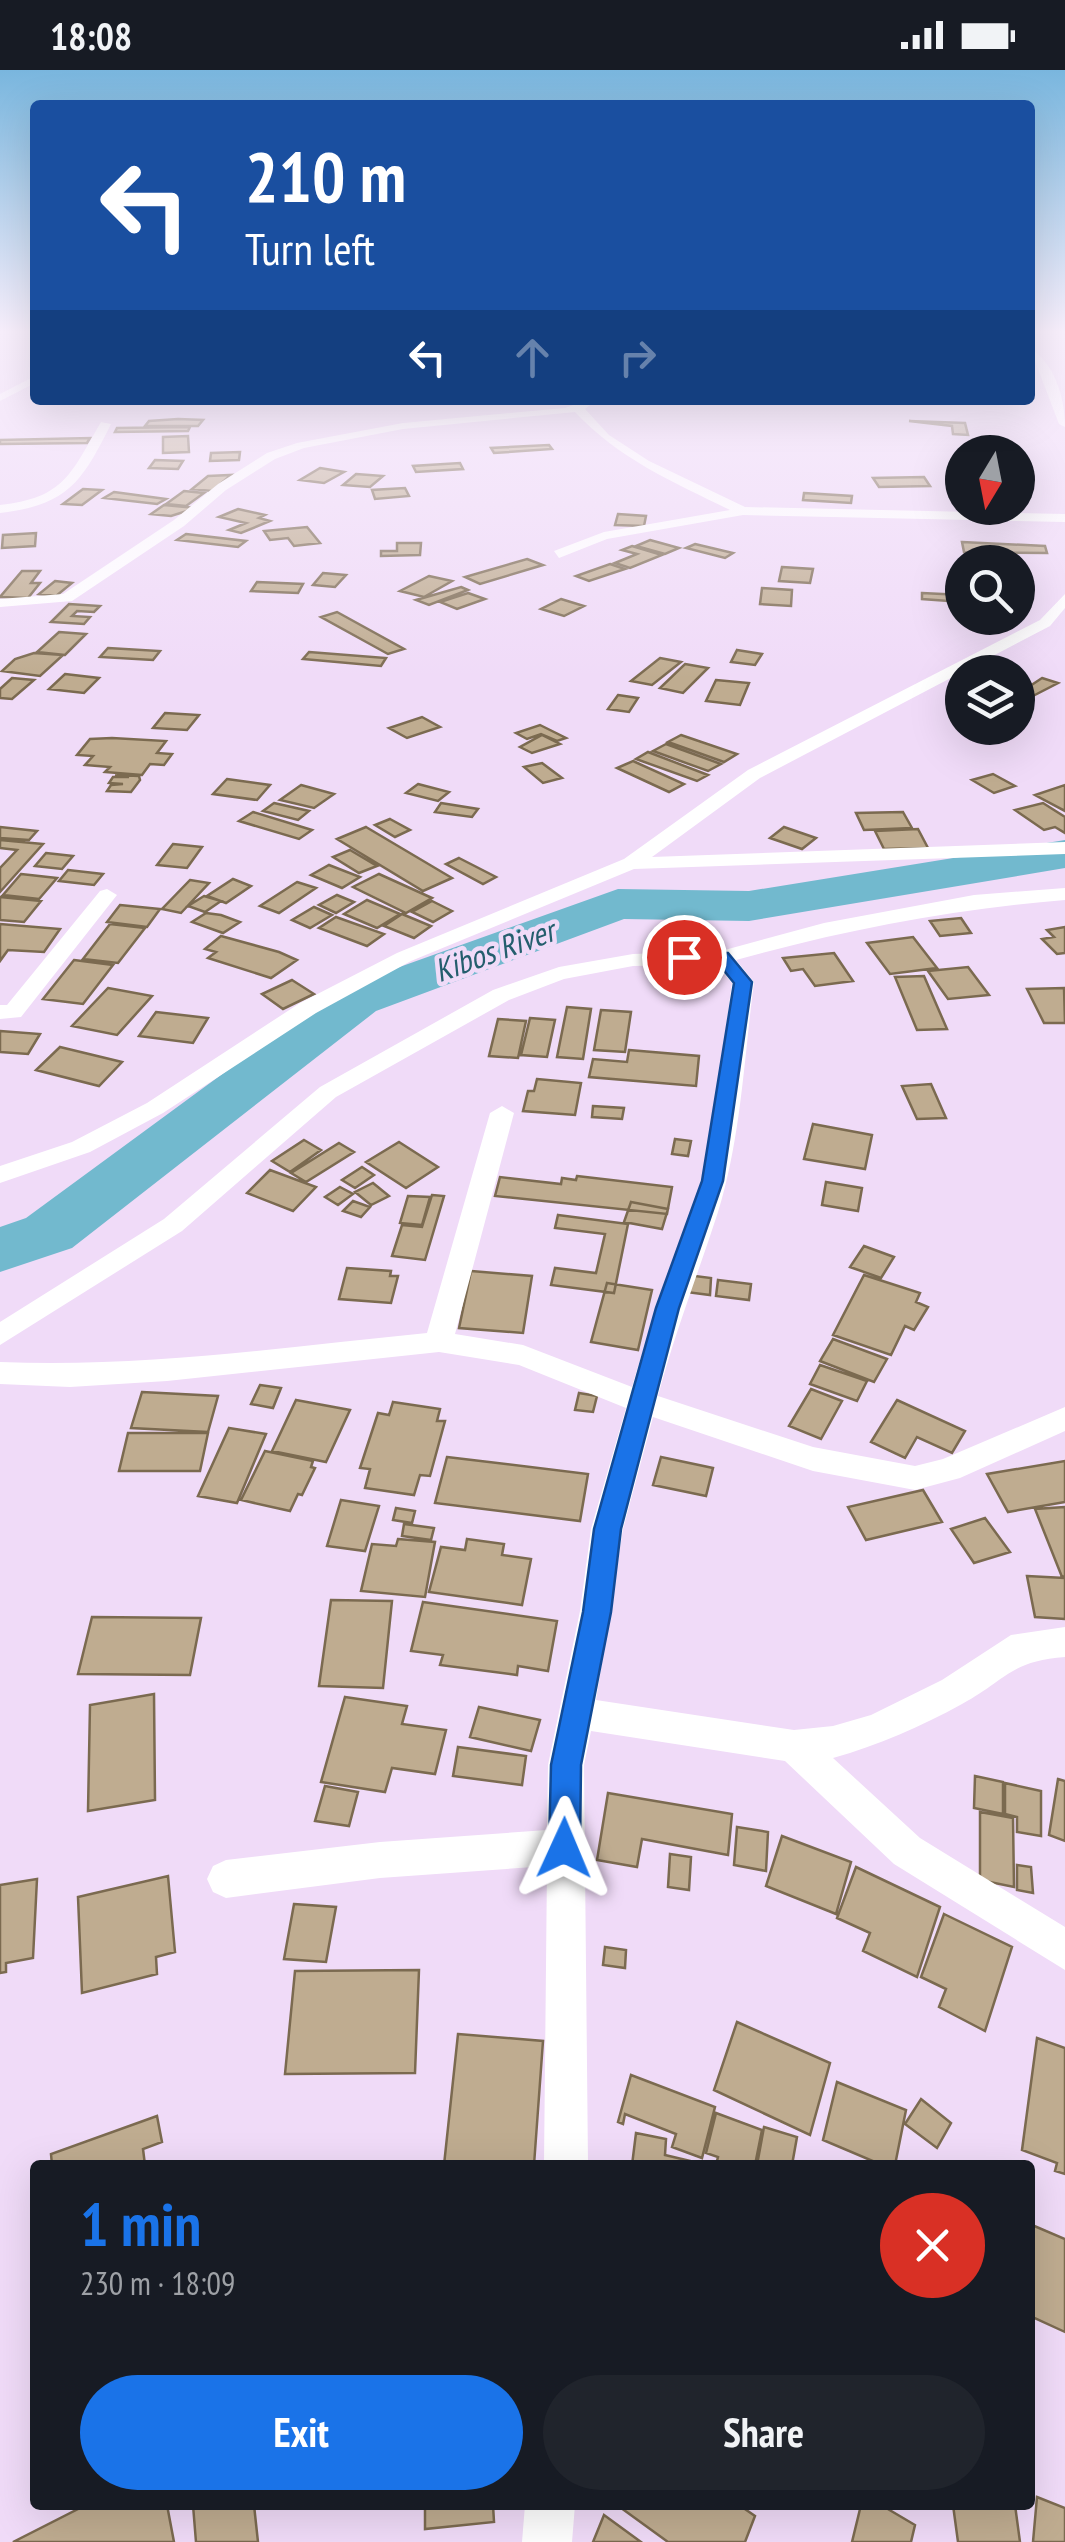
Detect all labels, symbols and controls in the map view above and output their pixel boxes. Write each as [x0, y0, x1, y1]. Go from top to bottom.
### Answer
text: 18:08 [50, 11, 132, 60]
text: 210 m [245, 131, 406, 221]
icon: left [80, 140, 210, 270]
text: Turn left [245, 219, 375, 277]
icon: left [400, 330, 455, 385]
icon: ahead [505, 330, 560, 385]
icon: right [610, 330, 665, 385]
north arrow [945, 435, 1035, 525]
map controls [945, 435, 1035, 745]
button: search [945, 545, 1035, 635]
button: layers [945, 655, 1035, 745]
water label: Kibos River [428, 907, 564, 991]
pin [642, 915, 727, 1000]
icon: arrive [657, 930, 712, 985]
position arrow [512, 1796, 616, 1900]
text: 1 min [80, 2185, 201, 2263]
button: close [880, 2193, 985, 2298]
text: 230 m · 18:09 [80, 2262, 235, 2304]
button: Exit [80, 2375, 523, 2490]
button: Share [543, 2375, 985, 2490]

